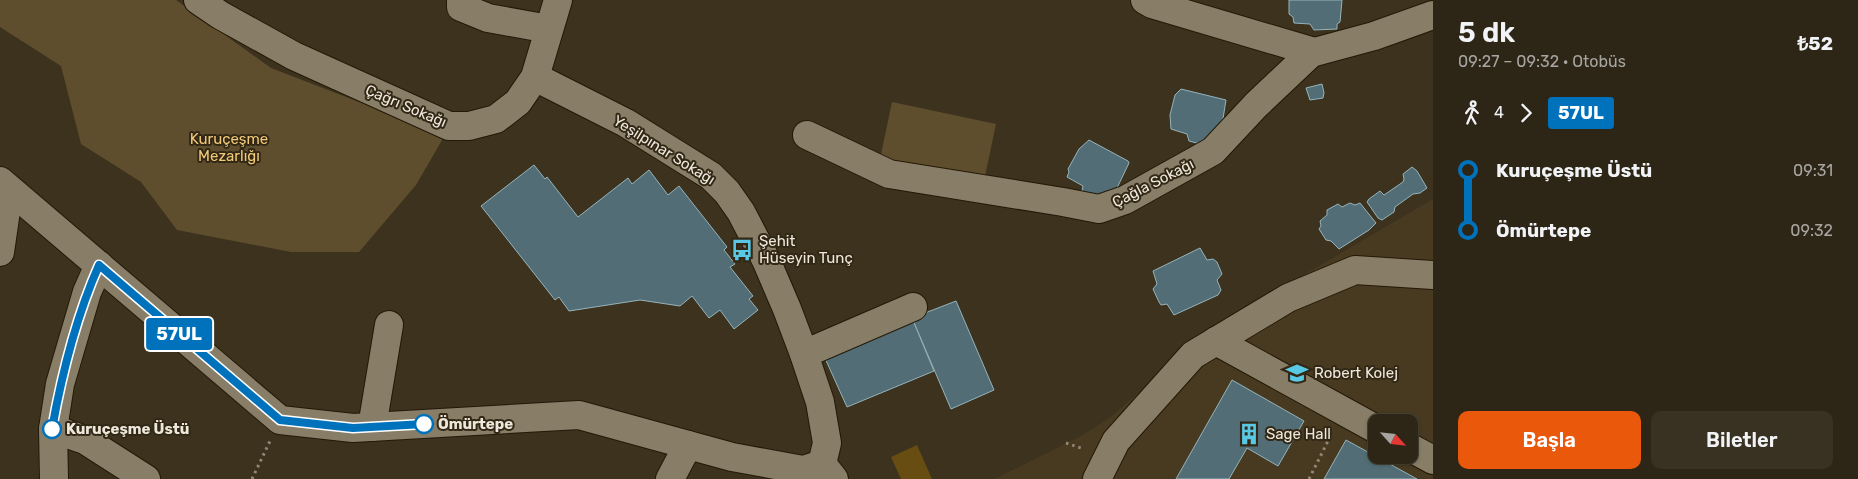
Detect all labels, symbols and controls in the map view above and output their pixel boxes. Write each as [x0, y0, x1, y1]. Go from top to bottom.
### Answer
text: 5 dk [1458, 16, 1515, 49]
text: ₺52 [1798, 32, 1833, 55]
text: 09:27 – 09:32 · Otobüs [1458, 52, 1626, 71]
street label: Çağrı Sokağı [363, 81, 449, 131]
icon: walk [1458, 99, 1486, 127]
icon: forward [1512, 99, 1540, 127]
text: 57UL [1558, 102, 1604, 124]
text: 4 [1494, 103, 1504, 122]
street label: Yeşilpınar Sokağı [610, 111, 718, 189]
park label: Kuruçeşme Mezarlığı [190, 130, 268, 165]
street label: Çağla Sokağı [1109, 155, 1197, 211]
text: Kuruçeşme Üstü [1496, 159, 1652, 182]
text: 09:31 [1793, 161, 1833, 180]
text: Ömürtepe [1496, 219, 1591, 242]
text: 09:32 [1790, 221, 1833, 240]
place label: Şehit Hüseyin Tunç [759, 232, 853, 267]
bus stop icon: Şehit Hüseyin Tunç [729, 237, 755, 263]
line badge: 57UL [144, 318, 214, 350]
text: 57UL [156, 323, 202, 345]
school or university icon: Robert Kolej [1284, 360, 1310, 386]
place label: Robert Kolej [1314, 364, 1398, 382]
button: Başla [1458, 411, 1641, 469]
button: Biletler [1651, 411, 1833, 469]
marker: Ömürtepe [414, 414, 434, 434]
north arrow [1368, 414, 1418, 464]
map controls [1368, 414, 1418, 464]
place label: Ömürtepe [438, 415, 513, 433]
marker: Kuruçeşme Üstü [42, 419, 62, 439]
place label: Kuruçeşme Üstü [66, 420, 189, 438]
building icon: Sage Hall [1236, 421, 1262, 447]
place label: Sage Hall [1266, 425, 1331, 443]

